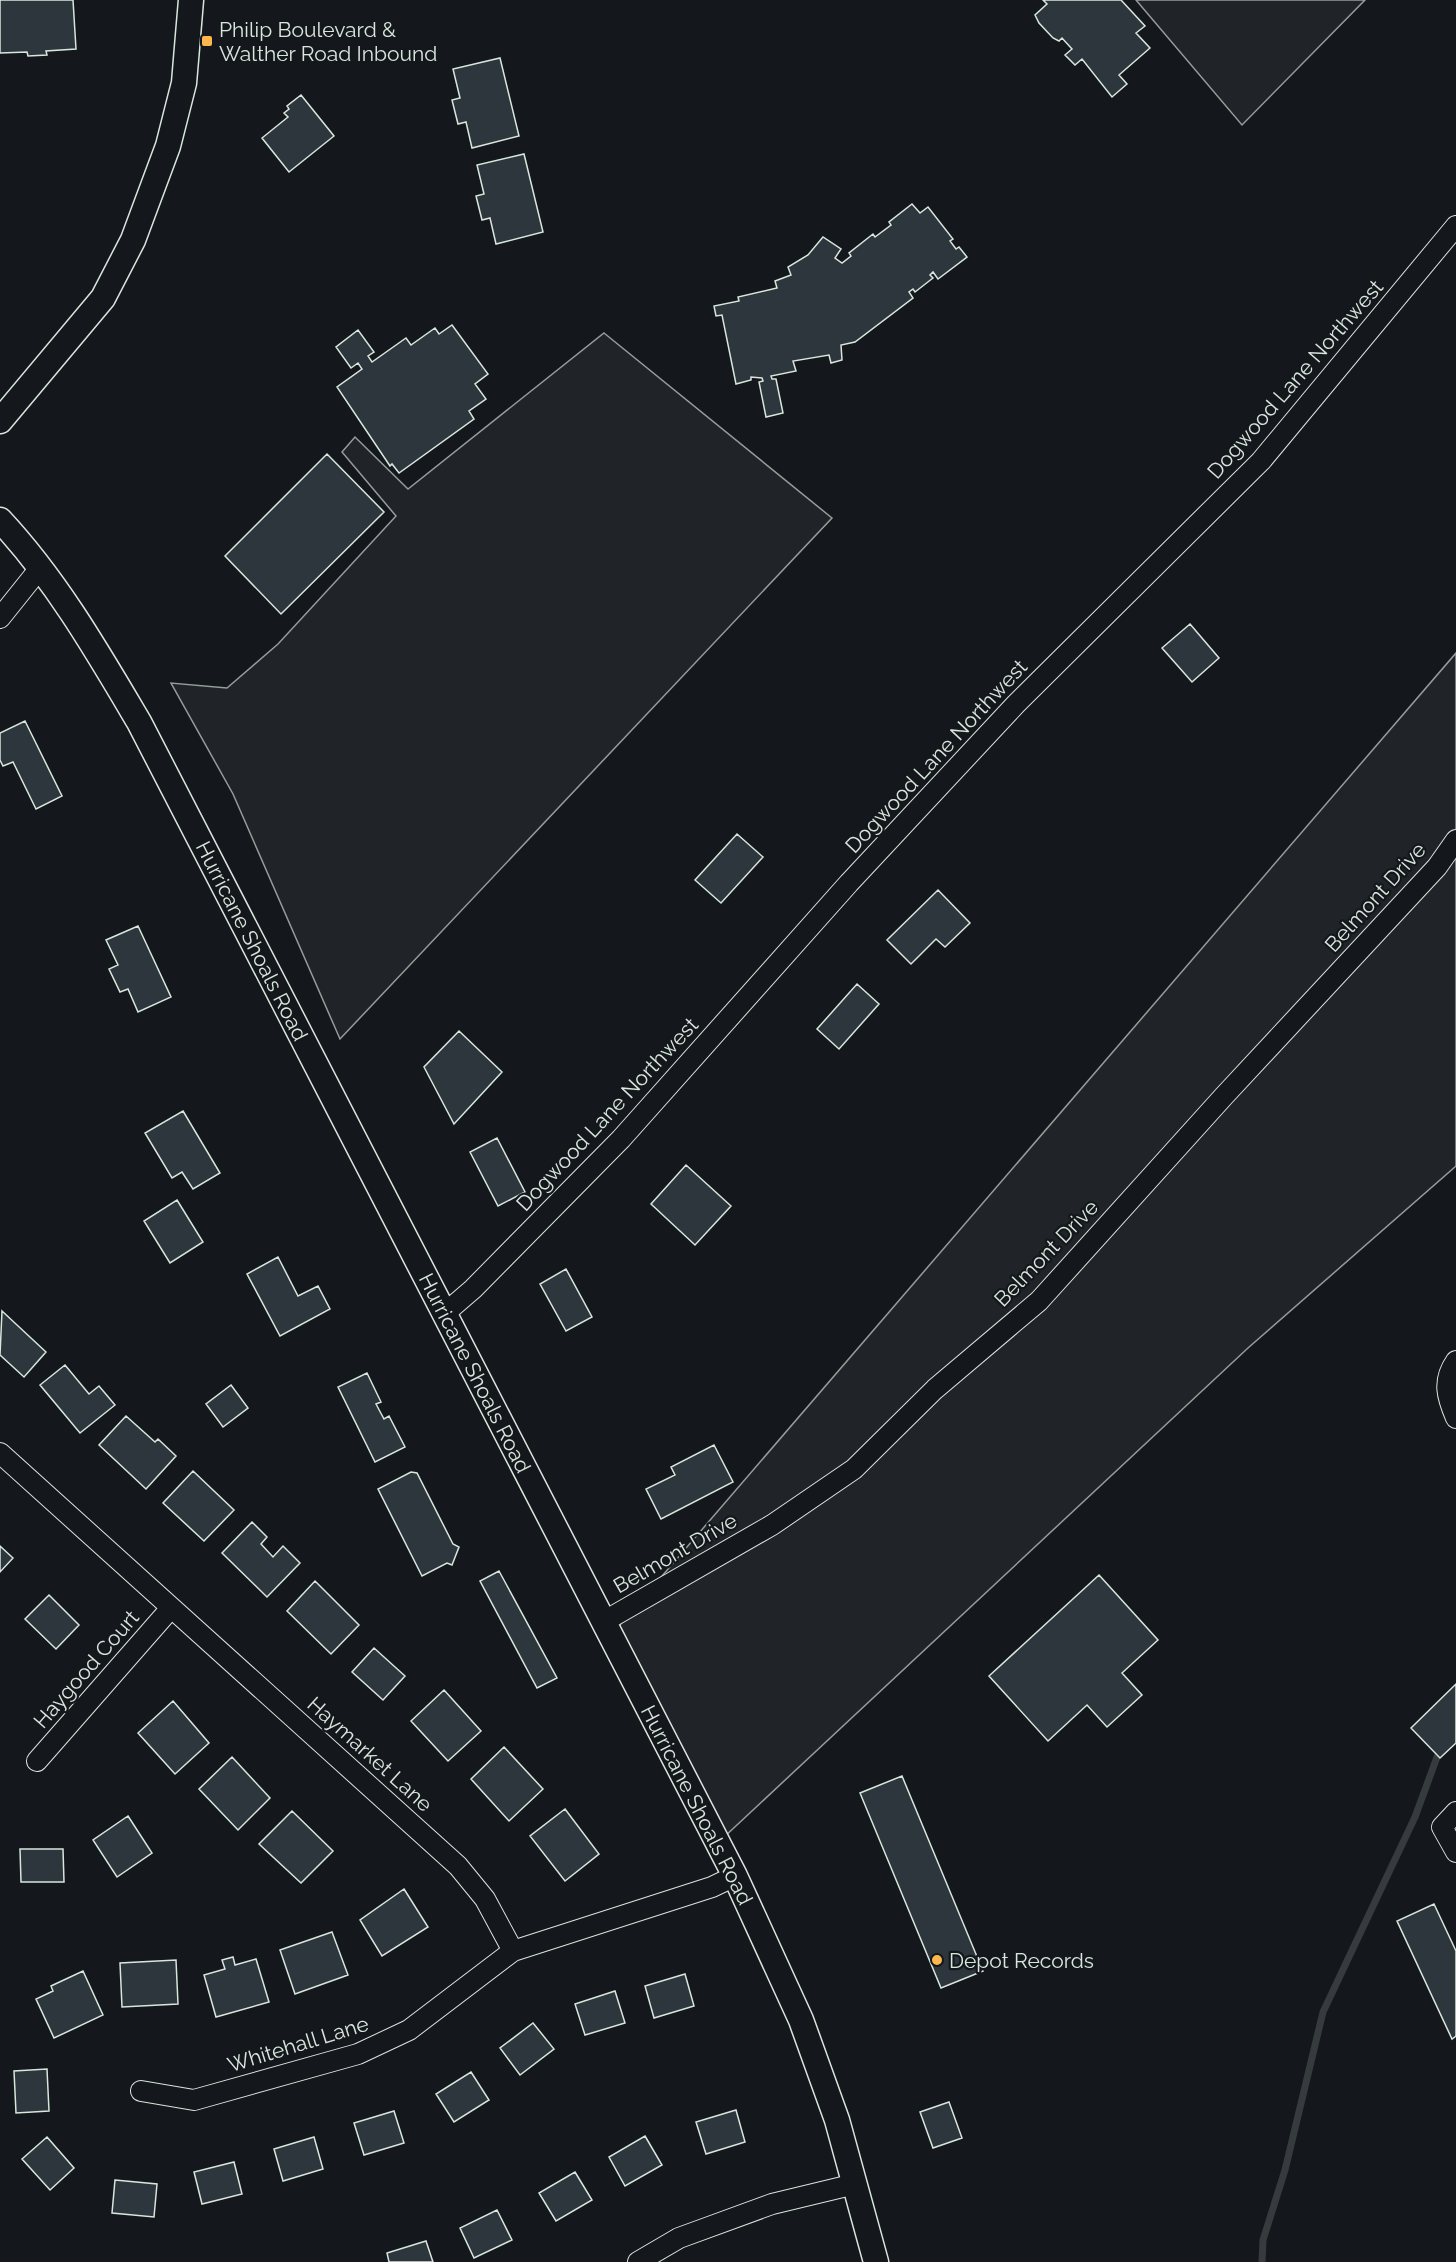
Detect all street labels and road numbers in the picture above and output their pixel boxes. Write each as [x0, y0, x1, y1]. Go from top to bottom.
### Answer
street label: Dogwood Lane Northwest [1202, 274, 1388, 484]
street label: Dogwood Lane Northwest [840, 654, 1032, 858]
street label: Hurricane Shoals Road [191, 837, 313, 1045]
street label: Belmont Drive [1319, 837, 1431, 957]
street label: Dogwood Lane Northwest [511, 1012, 703, 1216]
street label: Belmont Drive [989, 1195, 1103, 1311]
street label: Hurricane Shoals Road [414, 1269, 536, 1477]
street label: Belmont Drive [609, 1508, 741, 1598]
street label: Haygood Court [28, 1605, 144, 1733]
street label: Haymarket Lane [302, 1691, 438, 1817]
street label: Hurricane Shoals Road [636, 1701, 758, 1909]
street label: Whitehall Lane [225, 2011, 371, 2077]

